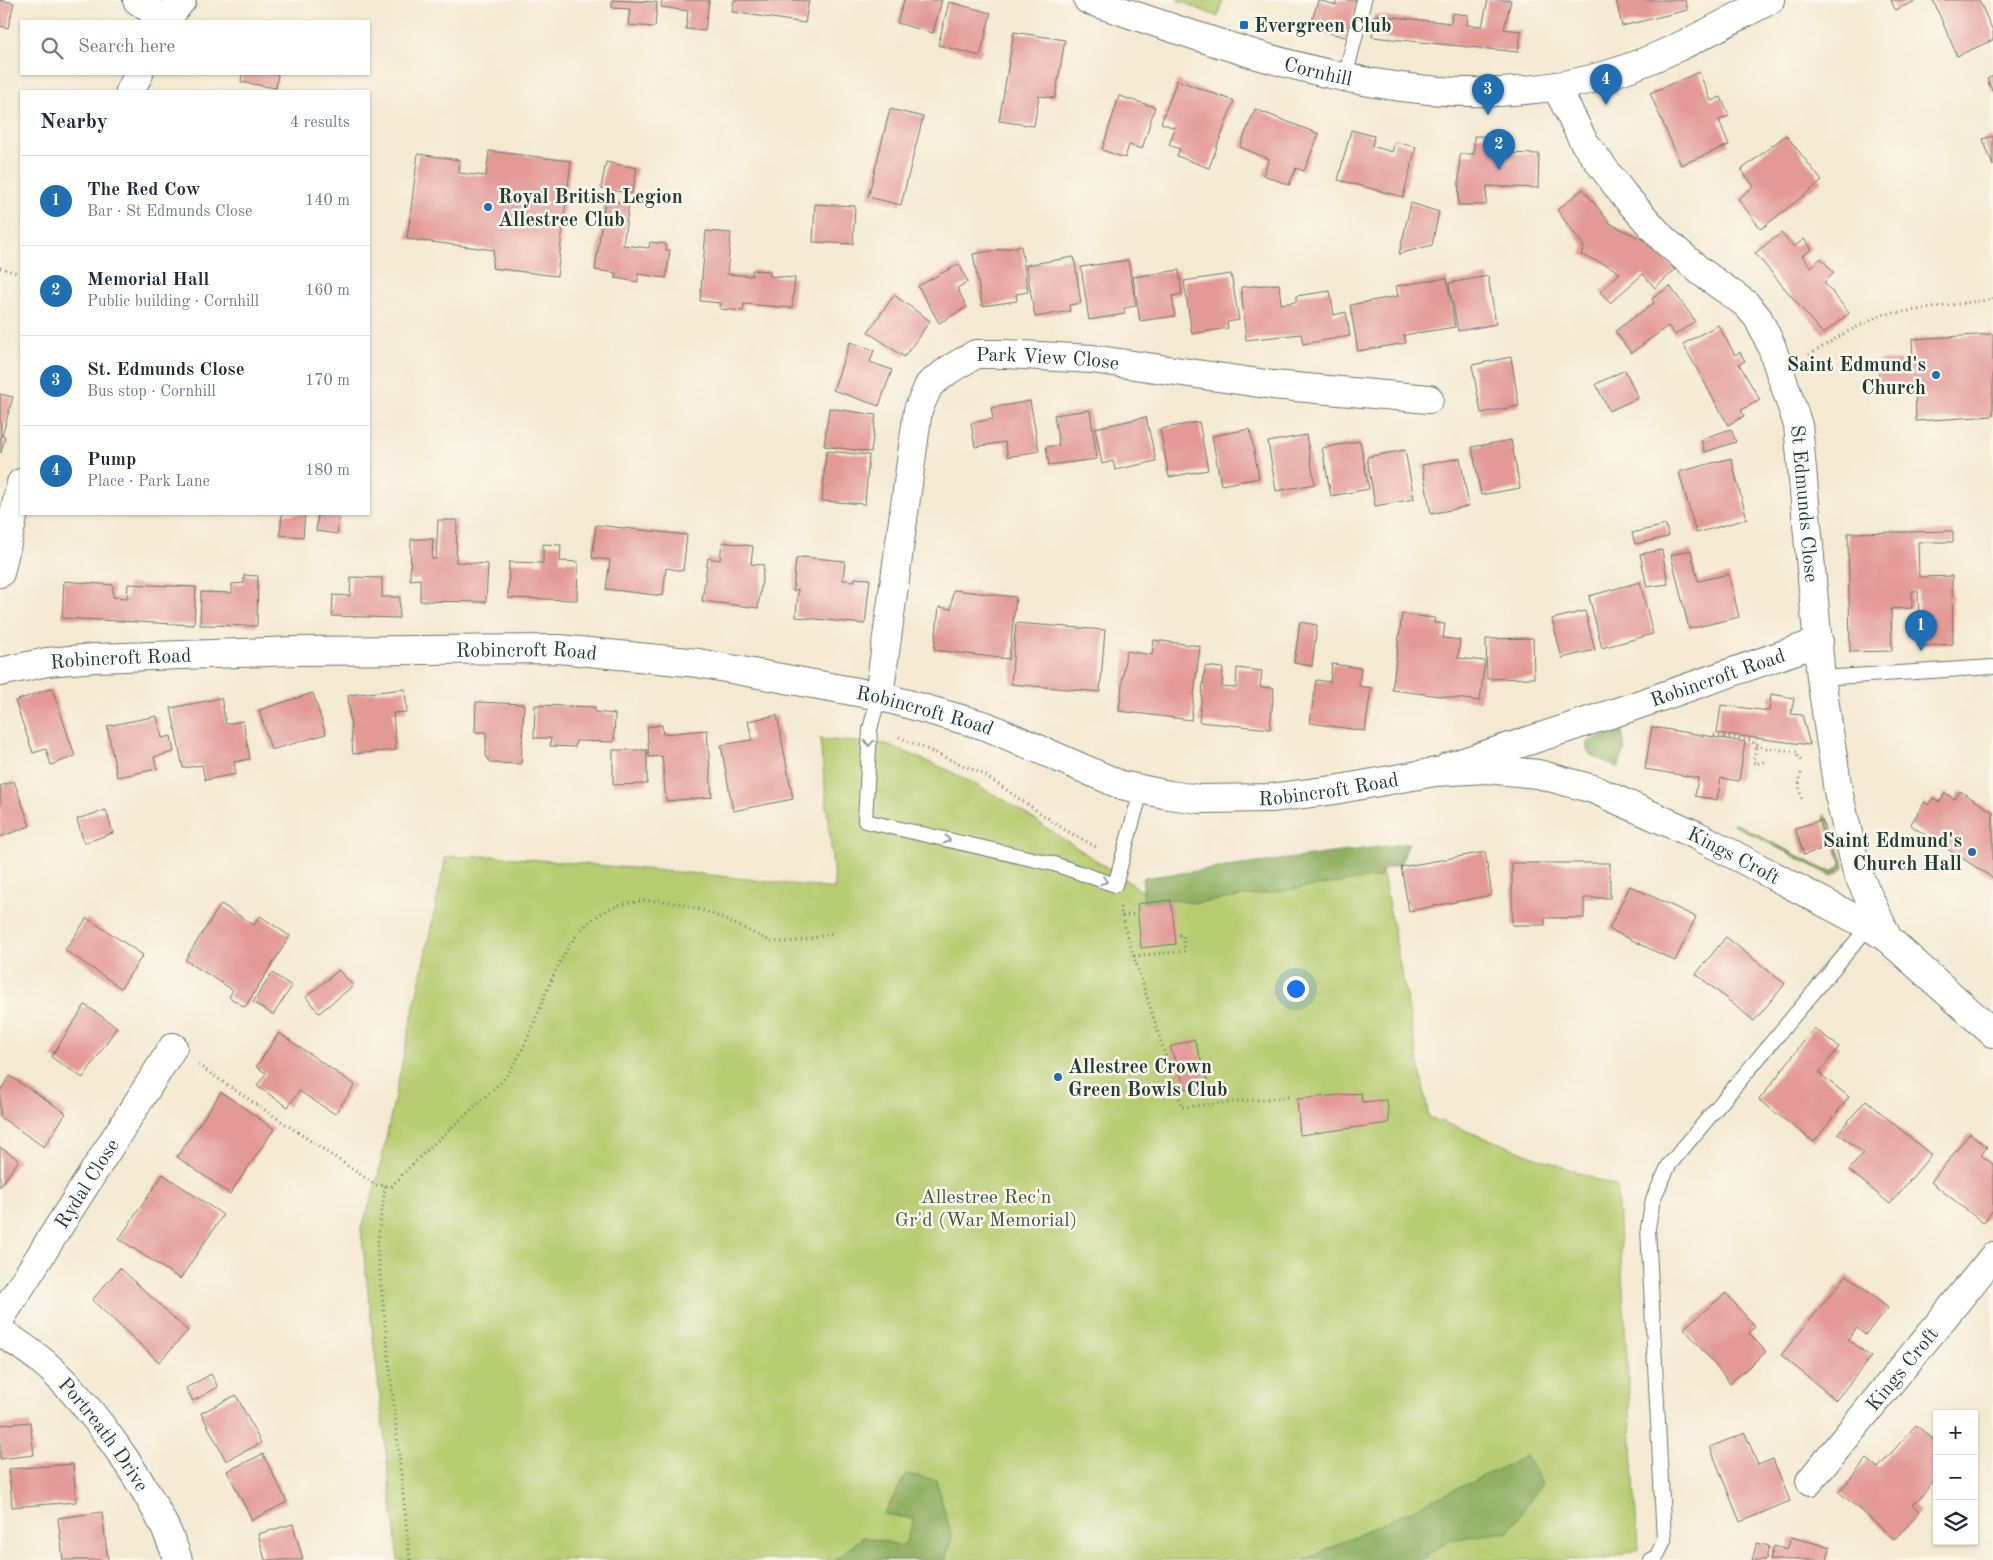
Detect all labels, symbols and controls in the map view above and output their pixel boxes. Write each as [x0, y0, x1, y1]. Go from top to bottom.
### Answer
place label: Evergreen Club [1254, 17, 1392, 37]
marker: Evergreen Club [1238, 19, 1250, 31]
search box [20, 20, 370, 75]
icon: search [38, 34, 66, 62]
text: Search here [78, 38, 175, 57]
street label: Cornhill [1281, 55, 1354, 91]
pin: 4 [1590, 64, 1622, 105]
pin: 3 [1472, 74, 1504, 115]
text: Nearby [40, 112, 108, 133]
text: 4 results [290, 115, 350, 131]
pin: 2 [1483, 129, 1515, 170]
text: The Red Cow [87, 181, 200, 200]
place label: Royal British Legion Allestree Club [498, 188, 683, 231]
text: 1 [51, 193, 61, 209]
text: 140 m [305, 193, 350, 209]
marker: Royal British Legion Allestree Club [482, 201, 494, 213]
text: Bar · St Edmunds Close [87, 204, 252, 220]
text: Memorial Hall [87, 271, 209, 290]
text: 2 [51, 283, 61, 299]
text: 160 m [305, 283, 350, 299]
text: Public building · Cornhill [87, 294, 259, 310]
street label: Park View Close [976, 346, 1120, 375]
place label: Saint Edmund's Church [1787, 356, 1926, 399]
text: St. Edmunds Close [87, 361, 245, 380]
marker: Saint Edmund's Church [1930, 369, 1942, 381]
text: 3 [51, 373, 61, 389]
text: 170 m [305, 373, 350, 389]
text: Bus stop · Cornhill [87, 384, 216, 400]
street label: St Edmunds Close [1786, 424, 1820, 583]
text: Pump [87, 451, 136, 470]
text: 4 [51, 463, 61, 479]
text: 180 m [305, 463, 350, 479]
text: Place · Park Lane [87, 474, 210, 490]
pin: 1 [1905, 610, 1937, 651]
street label: Robincroft Road [456, 640, 598, 665]
street label: Robincroft Road [50, 647, 192, 674]
street label: Robincroft Road [1648, 647, 1788, 712]
street label: Robincroft Road [854, 684, 996, 740]
one-way arrow [864, 740, 875, 748]
street label: Robincroft Road [1258, 771, 1400, 810]
street label: Kings Croft [1684, 825, 1783, 889]
place label: Saint Edmund's Church Hall [1823, 832, 1962, 875]
one-way arrow [943, 834, 952, 845]
marker: Saint Edmund's Church Hall [1966, 846, 1978, 858]
one-way arrow [1099, 875, 1108, 885]
your location [1283, 976, 1309, 1002]
place label: Allestree Crown Green Bowls Club [1068, 1058, 1227, 1101]
marker: Allestree Crown Green Bowls Club [1052, 1071, 1064, 1083]
street label: Rydal Close [52, 1136, 124, 1233]
park label: Allestree Rec'n Gr'd (War Memorial) [895, 1188, 1077, 1231]
street label: Kings Croft [1863, 1324, 1943, 1416]
street label: Portreath Drive [54, 1375, 151, 1496]
map controls [1933, 1410, 1978, 1545]
button: + [1933, 1410, 1978, 1455]
button: − [1933, 1455, 1978, 1500]
button: layers [1933, 1500, 1978, 1545]

